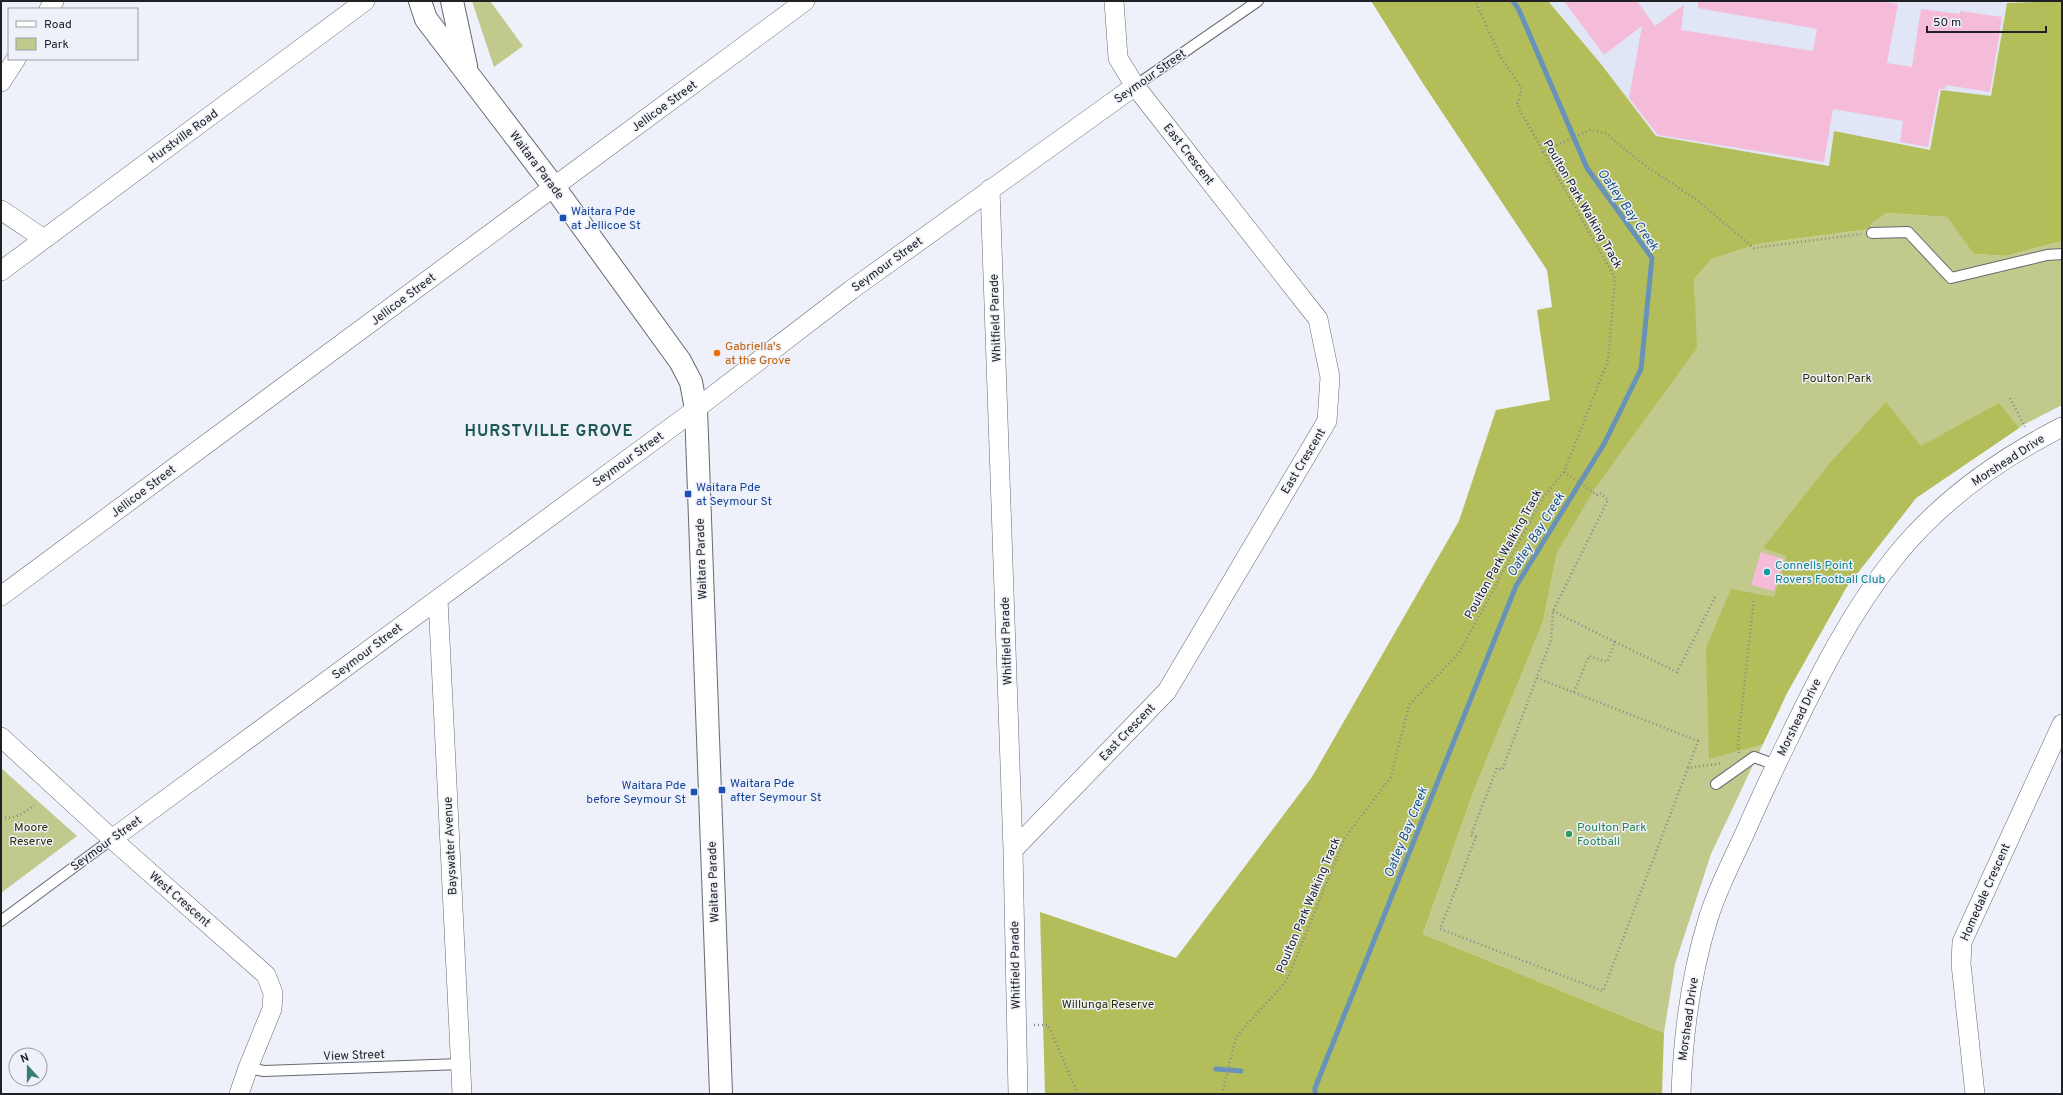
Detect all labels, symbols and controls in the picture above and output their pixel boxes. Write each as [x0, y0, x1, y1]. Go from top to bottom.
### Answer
legend [8, 8, 138, 60]
scale bar [1927, 8, 2046, 34]
text: 50 m [1933, 15, 1961, 31]
text: Road [44, 17, 72, 33]
text: Park [44, 37, 69, 53]
street label: Seymour Street [1112, 46, 1190, 107]
street label: Jellicoe Street [628, 78, 701, 136]
street label: Hurstville Road [146, 106, 222, 167]
street label: East Crescent [1159, 121, 1217, 189]
street label: Waitara Parade [505, 128, 567, 203]
street label: Poulton Park Walking Track [1539, 137, 1626, 272]
water label: Oatley Bay Creek [1593, 166, 1662, 254]
place label: Waitara Pde at Jellicoe St [571, 204, 641, 234]
marker: Waitara Pde at Jellicoe St [558, 213, 568, 223]
street label: Seymour Street [849, 234, 926, 296]
street label: Jellicoe Street [368, 270, 439, 330]
street label: Whitfield Parade [986, 273, 1006, 362]
place label: Gabriella's at the Grove [725, 339, 791, 369]
marker: Gabriella's at the Grove [712, 348, 722, 358]
park label: Poulton Park [1802, 371, 1872, 387]
district label: HURSTVILLE GROVE [464, 422, 634, 442]
street label: East Crescent [1278, 426, 1330, 497]
street label: Seymour Street [590, 429, 667, 491]
street label: Morshead Drive [1969, 431, 2048, 491]
street label: Jellicoe Street [108, 462, 179, 522]
place label: Waitara Pde at Seymour St [696, 480, 772, 510]
street label: Poulton Park Walking Track [1461, 487, 1546, 622]
marker: Waitara Pde at Seymour St [683, 489, 693, 499]
water label: Oatley Bay Creek [1504, 490, 1569, 580]
street label: Waitara Parade [693, 518, 711, 600]
place label: Connells Point Rovers Football Club [1775, 558, 1886, 588]
marker: Connells Point Rovers Football Club [1762, 567, 1772, 577]
street label: Whitfield Parade [997, 596, 1017, 685]
street label: Seymour Street [329, 620, 406, 683]
street label: Morshead Drive [1774, 676, 1826, 759]
street label: East Crescent [1096, 700, 1159, 765]
place label: Waitara Pde after Seymour St [730, 776, 822, 806]
place label: Waitara Pde before Seymour St [586, 778, 686, 808]
marker: Waitara Pde after Seymour St [717, 785, 727, 795]
water label: Oatley Bay Creek [1381, 785, 1432, 880]
marker: Waitara Pde before Seymour St [689, 787, 699, 797]
street label: Bayswater Avenue [440, 796, 462, 896]
street label: Seymour Street [68, 813, 145, 875]
park label: Moore Reserve [9, 820, 53, 850]
place label: Poulton Park Football [1577, 820, 1647, 850]
marker: Poulton Park Football [1564, 829, 1574, 839]
street label: Poulton Park Walking Track [1273, 835, 1345, 976]
street label: Waitara Parade [705, 841, 723, 923]
street label: Homedale Crescent [1957, 841, 2015, 944]
street label: West Crescent [145, 869, 214, 931]
street label: Whitfield Parade [1007, 921, 1025, 1009]
street label: Morshead Drive [1675, 976, 1703, 1062]
park label: Willunga Reserve [1062, 997, 1154, 1013]
north arrow [8, 1047, 48, 1087]
street label: View Street [323, 1047, 385, 1065]
text: N [19, 1051, 31, 1067]

